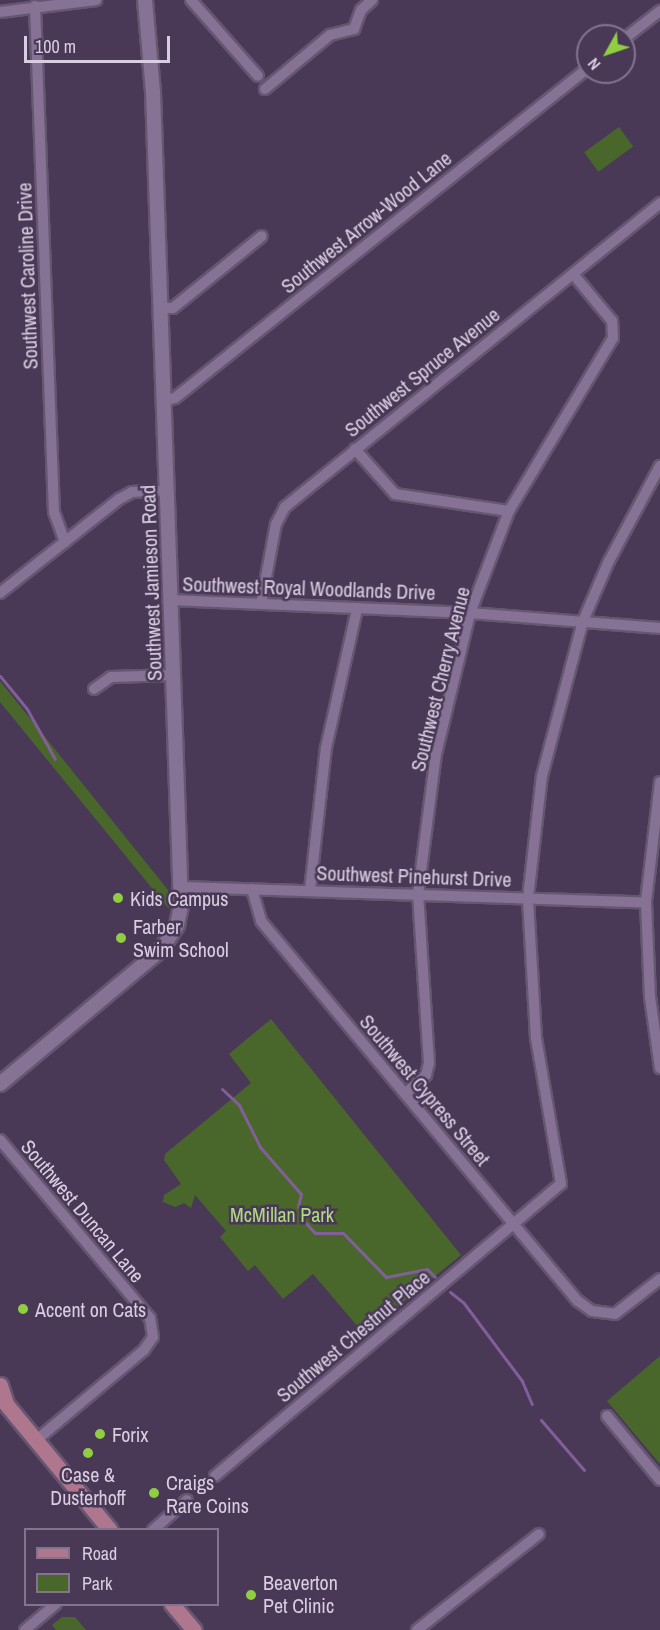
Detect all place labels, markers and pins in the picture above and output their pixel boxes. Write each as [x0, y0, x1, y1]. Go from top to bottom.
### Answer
place label: Kids Campus [130, 886, 228, 910]
marker: Kids Campus [111, 891, 125, 905]
place label: Farber Swim School [133, 915, 229, 962]
marker: Farber Swim School [114, 931, 128, 945]
place label: Accent on Cats [35, 1297, 146, 1321]
marker: Accent on Cats [16, 1302, 30, 1316]
place label: Forix [112, 1422, 149, 1446]
marker: Forix [93, 1427, 107, 1441]
marker: Case & Dusterhoff [81, 1446, 95, 1460]
place label: Case & Dusterhoff [50, 1462, 126, 1509]
place label: Craigs Rare Coins [166, 1470, 249, 1517]
marker: Craigs Rare Coins [147, 1486, 161, 1500]
place label: Beaverton Pet Clinic [263, 1571, 338, 1618]
marker: Beaverton Pet Clinic [244, 1588, 258, 1602]

